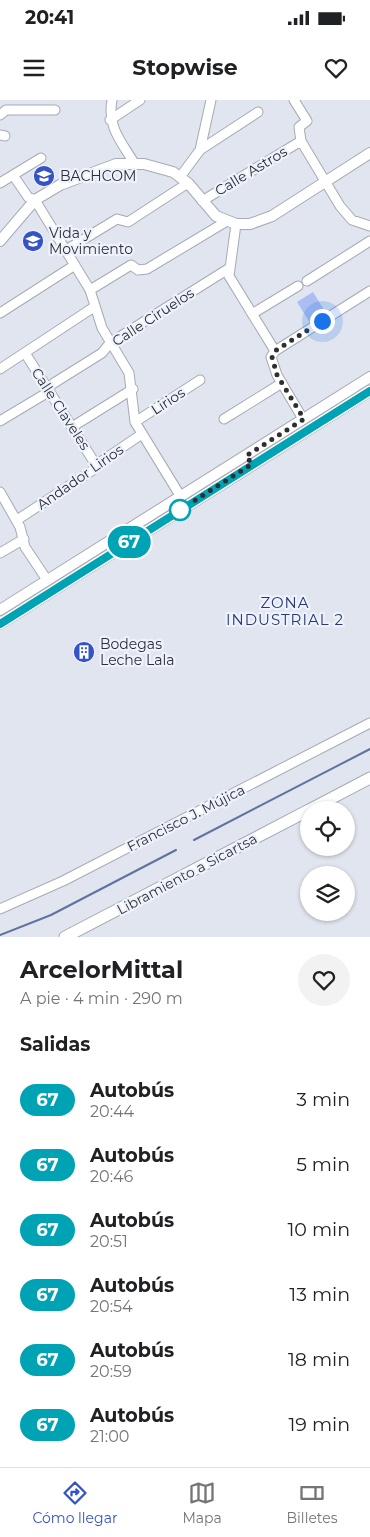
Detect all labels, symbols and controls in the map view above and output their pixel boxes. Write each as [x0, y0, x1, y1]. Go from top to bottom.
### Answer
text: 20:41 [25, 6, 74, 29]
icon: menu [20, 54, 48, 82]
text: Stopwise [132, 54, 238, 81]
icon: heart [322, 54, 350, 82]
street label: Calle Astros [212, 142, 291, 200]
school or university icon: BACHCOM [32, 164, 56, 188]
place label: BACHCOM [60, 167, 136, 185]
place label: Vida y Movimiento [49, 224, 133, 258]
school or university icon: Vida y Movimiento [21, 229, 45, 253]
street label: Calle Ciruelos [109, 284, 198, 350]
your location [310, 309, 335, 334]
street label: Calle Claveles [28, 364, 94, 454]
street label: Lirios [148, 383, 189, 419]
street label: Andador Lirios [33, 440, 127, 514]
unlabelled marker [169, 499, 191, 521]
line badge: 67 [106, 526, 152, 558]
text: 67 [118, 531, 140, 553]
district label: ZONA INDUSTRIAL 2 [226, 593, 344, 629]
place label: Bodegas Leche Lala [100, 635, 175, 669]
building icon: Bodegas Leche Lala [72, 640, 96, 664]
street label: Francisco J. Mújica [124, 780, 248, 856]
map controls [300, 801, 355, 921]
button: locate [300, 801, 355, 856]
street label: Libramiento a Sicartsa [114, 829, 260, 919]
button: layers [300, 866, 355, 921]
button: heart [298, 954, 350, 1006]
text: ArcelorMittal [20, 955, 183, 984]
text: A pie · 4 min · 290 m [20, 989, 183, 1008]
text: Salidas [20, 1033, 90, 1056]
text: Autobús [90, 1079, 174, 1102]
text: 3 min [296, 1088, 350, 1111]
text: 67 [36, 1089, 59, 1111]
text: 20:44 [90, 1102, 134, 1121]
text: Autobús [90, 1144, 174, 1167]
text: 5 min [296, 1153, 350, 1176]
text: 67 [36, 1154, 59, 1176]
text: 20:46 [90, 1167, 133, 1186]
text: Autobús [90, 1209, 174, 1232]
text: 10 min [287, 1218, 350, 1241]
text: 67 [36, 1219, 59, 1241]
text: 20:51 [90, 1232, 128, 1251]
text: Autobús [90, 1274, 174, 1297]
text: 13 min [289, 1283, 350, 1306]
text: 67 [36, 1284, 59, 1306]
text: 20:54 [90, 1297, 133, 1316]
text: Autobús [90, 1339, 174, 1362]
text: 18 min [288, 1348, 350, 1371]
text: 67 [36, 1349, 59, 1371]
text: 20:59 [90, 1362, 132, 1381]
text: Autobús [90, 1404, 174, 1427]
text: 19 min [288, 1413, 350, 1436]
text: 67 [36, 1414, 59, 1436]
text: 21:00 [90, 1427, 129, 1446]
tab: Cómo llegar [32, 1479, 118, 1527]
tab: Mapa [182, 1479, 222, 1527]
tab: Billetes [287, 1479, 338, 1527]

